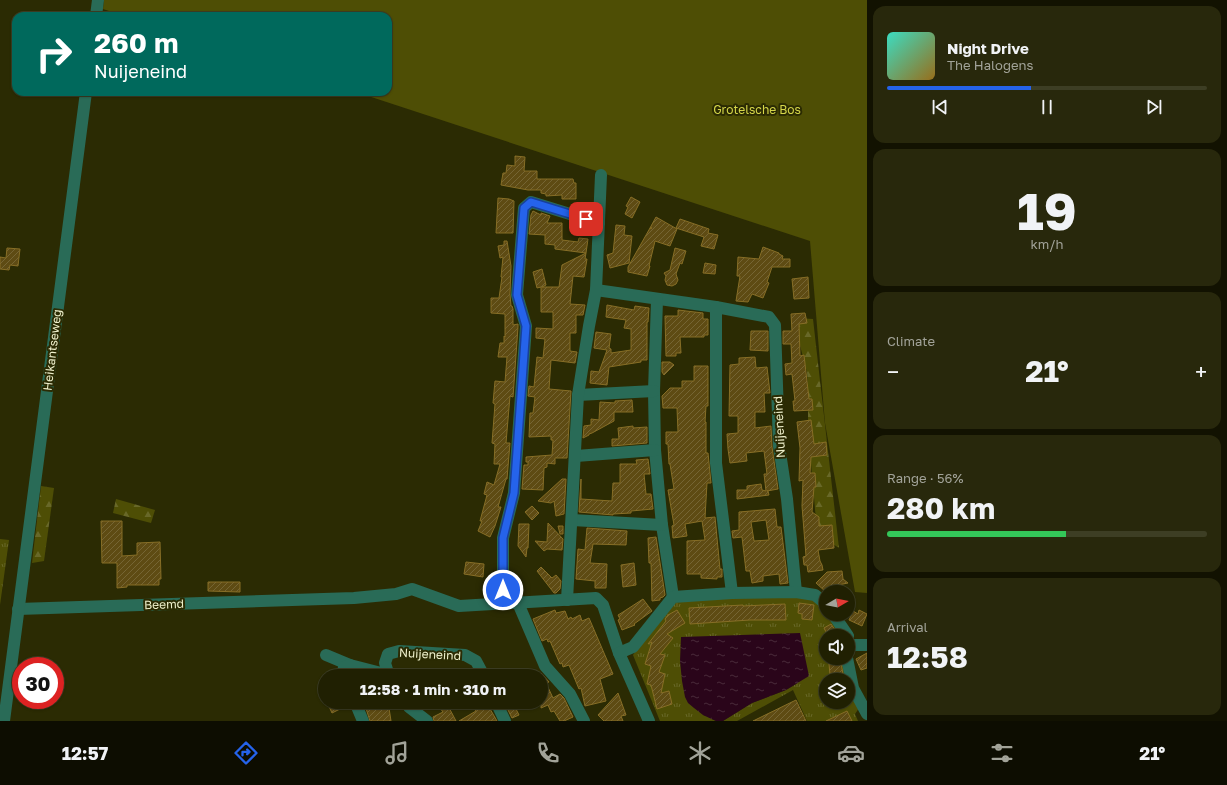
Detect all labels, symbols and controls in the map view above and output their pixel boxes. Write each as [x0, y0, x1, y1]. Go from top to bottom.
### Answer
text: 260 m [94, 26, 179, 59]
icon: right [28, 28, 80, 80]
text: Night Drive [947, 39, 1029, 57]
text: The Halogens [947, 57, 1033, 73]
text: Nuijeneind [94, 60, 187, 82]
icon: previous [929, 96, 951, 118]
icon: pause [1036, 96, 1058, 118]
icon: next [1143, 96, 1165, 118]
park label: Grotelsche Bos [713, 102, 801, 117]
text: 19 [1017, 179, 1077, 241]
pin [569, 202, 603, 236]
icon: arrive [575, 208, 597, 230]
text: km/h [1030, 236, 1064, 252]
street label: Heikantseweg [40, 308, 64, 392]
text: Climate [887, 333, 935, 349]
text: 21° [1025, 353, 1069, 389]
text: − [887, 358, 899, 385]
text: + [1195, 358, 1207, 385]
street label: Nuijeneind [770, 396, 788, 458]
text: Range · 56% [887, 470, 963, 486]
text: 280 km [887, 490, 995, 526]
position arrow [482, 569, 524, 611]
north arrow [819, 585, 855, 621]
map controls [819, 585, 855, 709]
street label: Beemd [144, 596, 184, 612]
text: Arrival [887, 619, 928, 635]
button: sound [819, 629, 855, 665]
text: 12:58 [887, 639, 968, 675]
street label: Nuijeneind [399, 645, 461, 663]
speed limit sign: 30 [12, 657, 64, 709]
button: layers [819, 673, 855, 709]
text: 12:58 · 1 min · 310 m [360, 680, 506, 698]
icon: directions [232, 739, 260, 767]
icon: music [383, 739, 411, 767]
icon: phone [534, 739, 562, 767]
icon: climate [686, 739, 714, 767]
icon: car [837, 739, 865, 767]
icon: filters [988, 739, 1016, 767]
text: 12:57 [62, 742, 108, 764]
text: 21° [1139, 742, 1165, 764]

